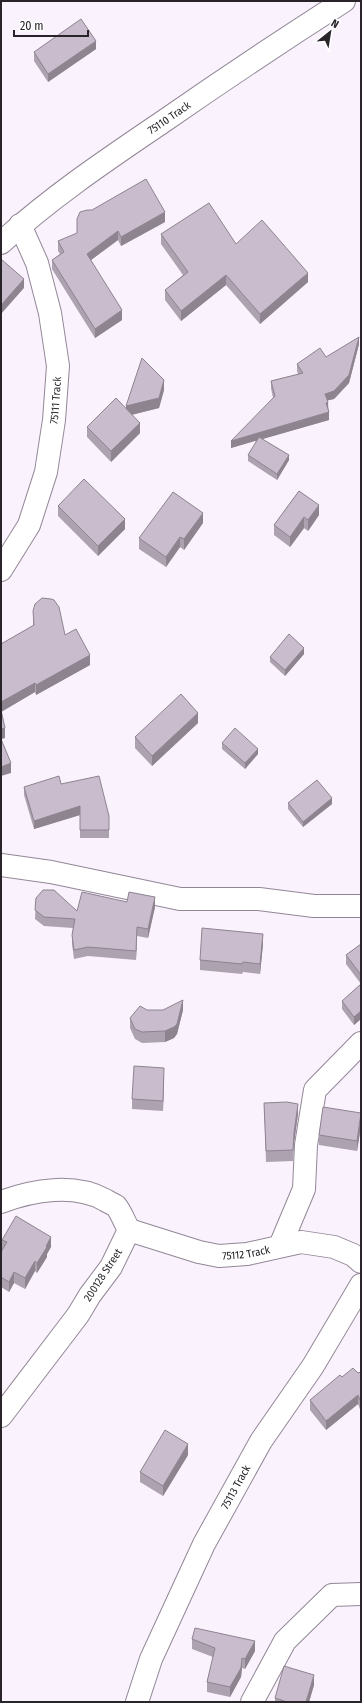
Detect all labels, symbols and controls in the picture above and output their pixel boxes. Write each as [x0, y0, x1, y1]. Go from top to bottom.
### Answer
scale bar [14, 12, 88, 38]
north arrow [310, 12, 350, 52]
text: N [329, 16, 341, 31]
text: 20 m [20, 19, 44, 33]
street label: 75110 Track [145, 98, 194, 137]
street label: 75111 Track [47, 375, 64, 425]
street label: 75112 Track [222, 1242, 272, 1262]
street label: 200128 Street [81, 1246, 125, 1304]
street label: 75113 Track [218, 1462, 253, 1511]

